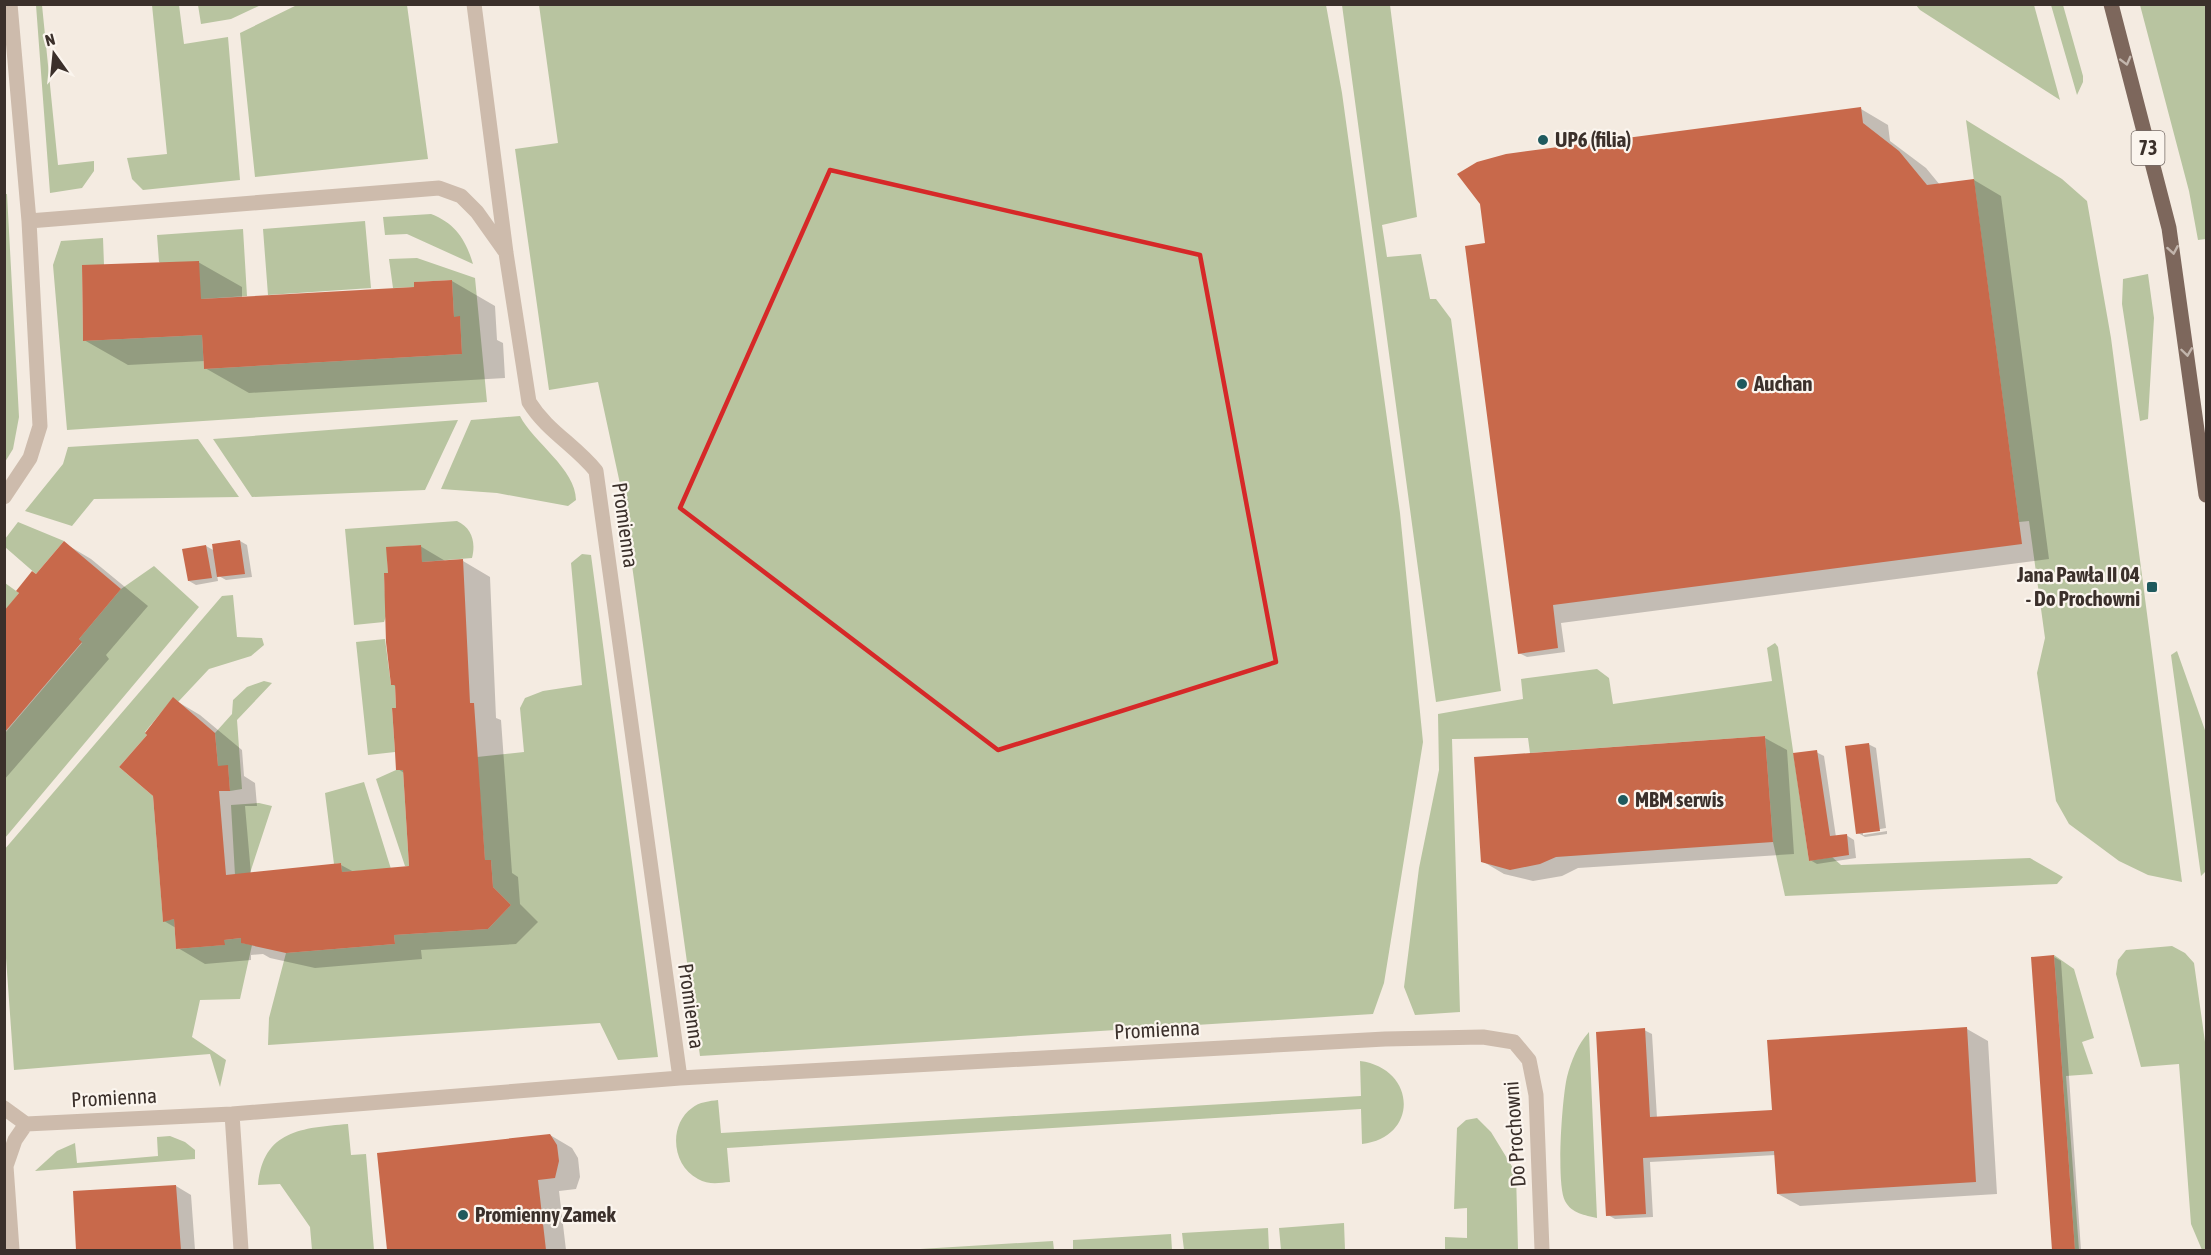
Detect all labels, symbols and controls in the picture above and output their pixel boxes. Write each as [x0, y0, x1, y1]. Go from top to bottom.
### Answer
north arrow [24, 24, 84, 84]
text: N [43, 30, 57, 49]
one-way arrow [2118, 56, 2131, 66]
place label: UP6 (filia) [1555, 127, 1631, 151]
road number: 73 [2132, 131, 2164, 165]
marker: UP6 (filia) [1536, 133, 1550, 147]
one-way arrow [2166, 245, 2179, 255]
one-way arrow [2180, 347, 2193, 356]
place label: Auchan [1753, 371, 1812, 395]
marker: Auchan [1735, 377, 1749, 391]
street label: Promienna [608, 481, 644, 569]
place label: Jana Pawła II 04 - Do Prochowni [2016, 562, 2140, 610]
marker: Jana Pawła II 04 - Do Prochowni [2145, 580, 2159, 594]
place label: MBM serwis [1635, 787, 1724, 811]
marker: MBM serwis [1616, 793, 1630, 807]
street label: Promienna [674, 962, 710, 1050]
street label: Promienna [1113, 1015, 1201, 1043]
street label: Do Prochowni [1498, 1080, 1530, 1188]
street label: Promienna [70, 1083, 158, 1111]
place label: Promienny Zamek [475, 1202, 617, 1226]
marker: Promienny Zamek [456, 1208, 470, 1222]

